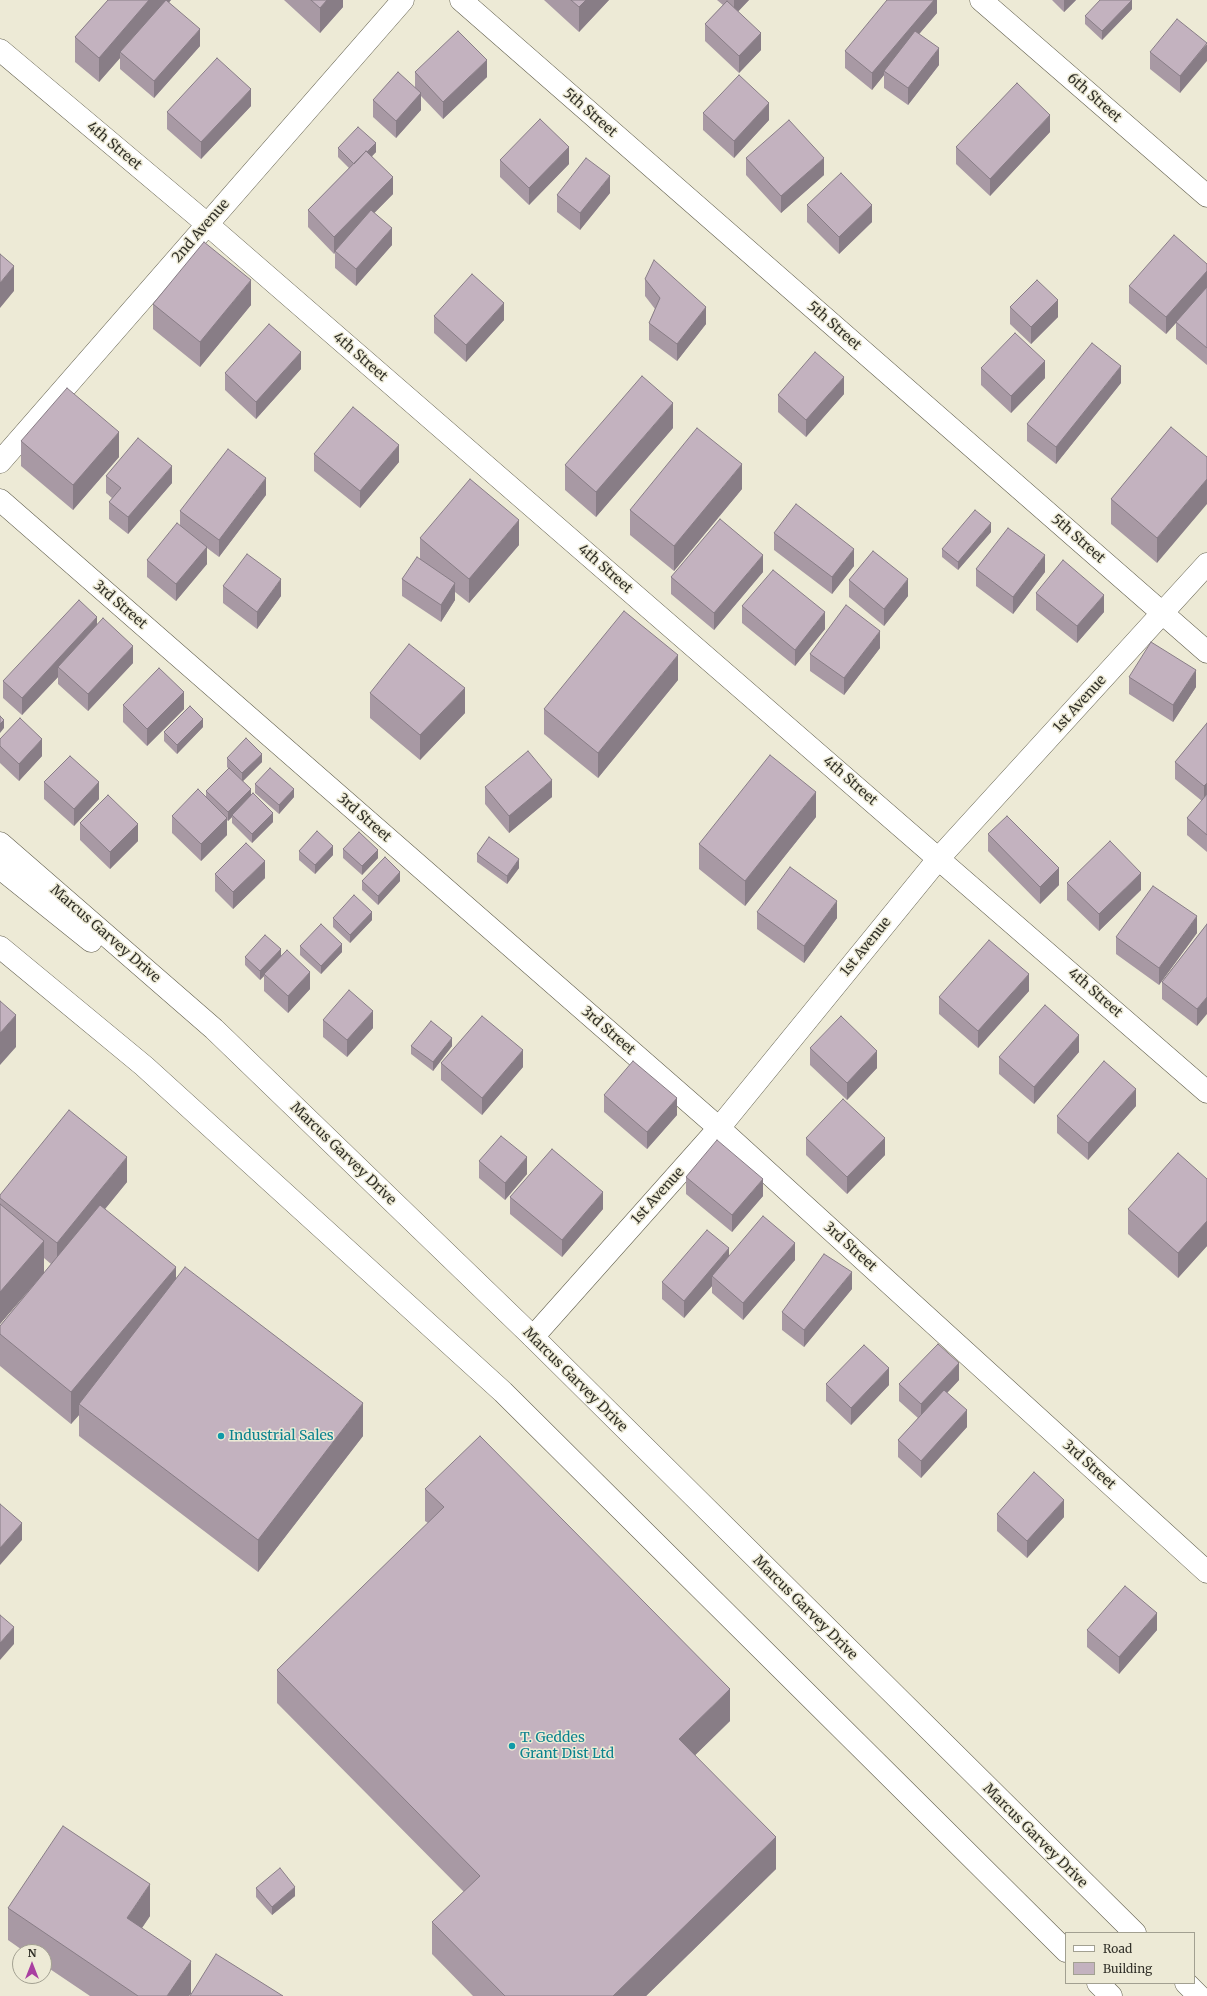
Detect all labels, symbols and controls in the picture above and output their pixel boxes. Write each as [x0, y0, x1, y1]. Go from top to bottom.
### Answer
street label: 6th Street [1063, 70, 1125, 126]
street label: 5th Street [560, 85, 620, 141]
street label: 4th Street [83, 118, 145, 174]
street label: 2nd Avenue [169, 196, 233, 266]
street label: 5th Street [804, 298, 864, 354]
street label: 4th Street [329, 329, 391, 385]
street label: 5th Street [1048, 511, 1108, 567]
street label: 4th Street [574, 541, 636, 597]
street label: 3rd Street [90, 577, 150, 633]
street label: 1st Avenue [1050, 672, 1110, 736]
street label: 4th Street [819, 753, 881, 809]
street label: 3rd Street [334, 790, 394, 846]
street label: Marcus Garvey Drive [46, 882, 164, 986]
street label: 1st Avenue [837, 914, 895, 980]
street label: 4th Street [1064, 965, 1126, 1021]
street label: 3rd Street [578, 1003, 638, 1059]
street label: Marcus Garvey Drive [287, 1099, 399, 1209]
street label: 1st Avenue [628, 1164, 688, 1228]
street label: 3rd Street [820, 1219, 880, 1275]
street label: Marcus Garvey Drive [519, 1324, 631, 1436]
place label: Industrial Sales [229, 1428, 334, 1444]
marker: Industrial Sales [216, 1431, 226, 1441]
street label: 3rd Street [1059, 1437, 1119, 1493]
street label: Marcus Garvey Drive [749, 1552, 861, 1664]
place label: T. Geddes Grant Dist Ltd [520, 1730, 614, 1762]
marker: T. Geddes Grant Dist Ltd [507, 1741, 517, 1751]
street label: Marcus Garvey Drive [979, 1780, 1091, 1892]
legend [1065, 1932, 1195, 1984]
text: Road [1103, 1941, 1132, 1956]
north arrow [12, 1944, 52, 1984]
text: N [28, 1946, 36, 1960]
text: Building [1103, 1961, 1152, 1976]

